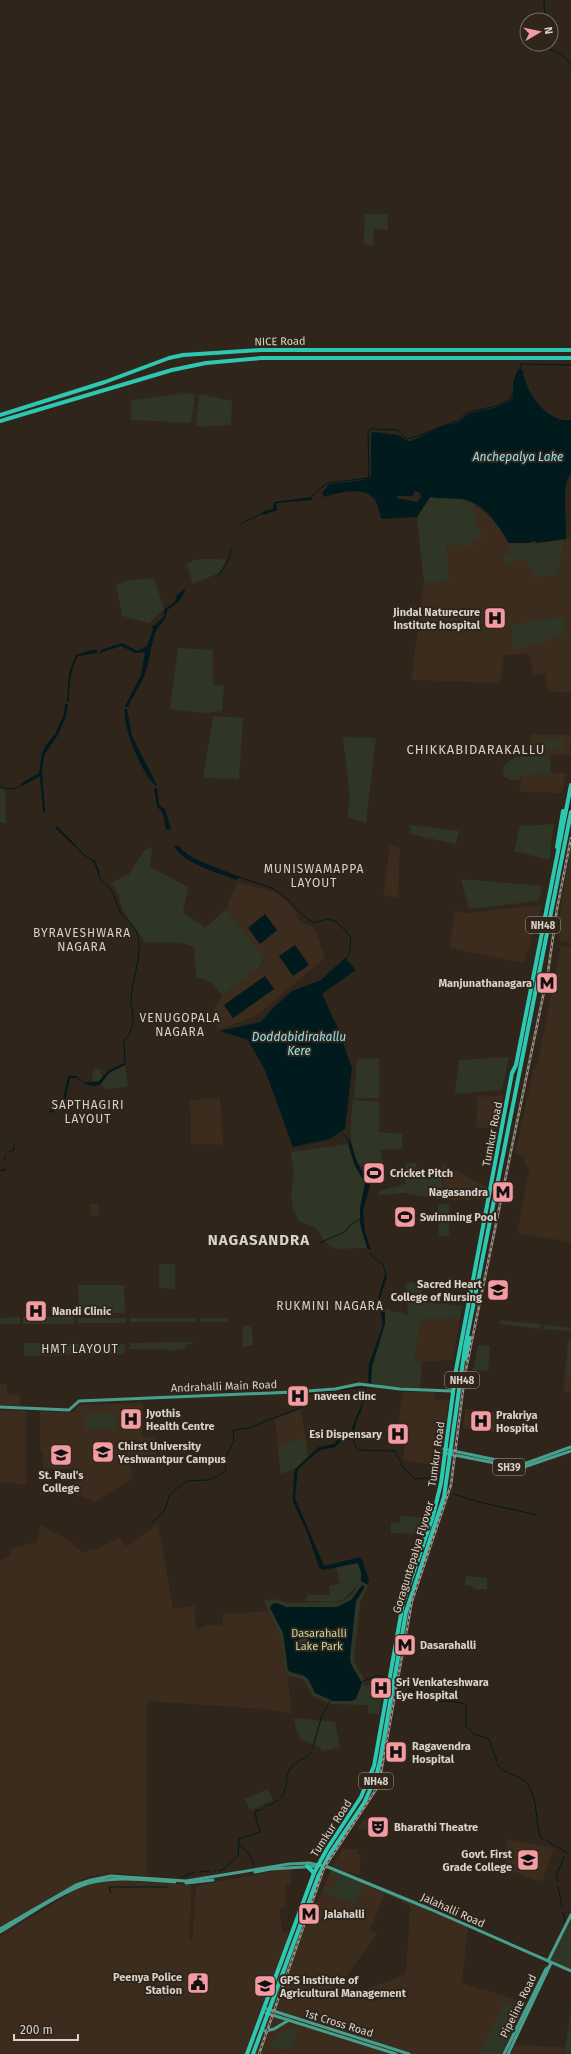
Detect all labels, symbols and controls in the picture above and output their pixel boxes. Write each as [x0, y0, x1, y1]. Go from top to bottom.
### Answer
north arrow [519, 12, 559, 52]
text: N [541, 26, 555, 35]
street label: NICE Road [254, 335, 306, 348]
water label: Anchepalya Lake [472, 450, 563, 464]
hospital icon: Jindal Naturecure Institute hospital [482, 605, 508, 631]
place label: Jindal Naturecure Institute hospital [392, 606, 481, 632]
district label: CHIKKABIDARAKALLU [407, 742, 545, 757]
district label: MUNISWAMAPPA LAYOUT [264, 862, 364, 890]
road number: NH48 [526, 917, 560, 933]
district label: BYRAVESHWARA NAGARA [33, 926, 131, 954]
metro station icon: Manjunathanagara [534, 970, 560, 996]
place label: Manjunathanagara [438, 977, 532, 990]
district label: VENUGOPALA NAGARA [139, 1011, 221, 1039]
water label: Doddabidirakallu Kere [252, 1030, 346, 1058]
district label: SAPTHAGIRI LAYOUT [51, 1098, 125, 1126]
street label: Tumkur Road [480, 1101, 505, 1168]
sports icon: Cricket Pitch [361, 1160, 387, 1186]
place label: Cricket Pitch [390, 1167, 453, 1180]
metro station icon: Nagasandra [490, 1179, 516, 1205]
place label: Nagasandra [429, 1186, 488, 1199]
sports icon: Swimming Pool [392, 1204, 418, 1230]
place label: Swimming Pool [420, 1211, 497, 1224]
district label: NAGASANDRA [208, 1231, 310, 1249]
school or university icon: Sacred Heart College of Nursing [485, 1277, 511, 1303]
place label: Sacred Heart College of Nursing [391, 1278, 483, 1304]
hospital icon: Nandi Clinic [23, 1298, 49, 1324]
district label: RUKMINI NAGARA [276, 1299, 384, 1313]
place label: Nandi Clinic [52, 1305, 112, 1318]
district label: HMT LAYOUT [41, 1342, 119, 1356]
road number: NH48 [445, 1372, 479, 1388]
street label: Andrahalli Main Road [171, 1378, 277, 1395]
hospital icon: naveen clinc [285, 1383, 311, 1409]
place label: naveen clinc [314, 1390, 377, 1403]
hospital icon: Jyothis Health Centre [118, 1406, 144, 1432]
place label: Jyothis Health Centre [145, 1407, 215, 1433]
hospital icon: Prakriya Hospital [468, 1408, 494, 1434]
place label: Prakriya Hospital [496, 1409, 539, 1435]
hospital icon: Esi Dispensary [385, 1421, 411, 1447]
street label: Tumkur Road [425, 1421, 447, 1487]
place label: Esi Dispensary [309, 1428, 382, 1441]
school or university icon: Chirst University Yeshwantpur Campus [90, 1439, 116, 1465]
place label: Chirst University Yeshwantpur Campus [117, 1440, 227, 1466]
school or university icon: St. Paul's College [48, 1442, 74, 1468]
road number: SH39 [493, 1459, 525, 1475]
place label: St. Paul's College [38, 1469, 84, 1495]
street label: Goraguntepalya Flyover [390, 1499, 437, 1615]
park label: Dasarahalli Lake Park [291, 1627, 347, 1653]
metro station icon: Dasarahalli [392, 1632, 418, 1658]
place label: Dasarahalli [420, 1639, 476, 1652]
hospital icon: Sri Venkateshwara Eye Hospital [368, 1675, 394, 1701]
place label: Sri Venkateshwara Eye Hospital [396, 1676, 489, 1702]
hospital icon: Ragavendra Hospital [383, 1739, 409, 1765]
place label: Ragavendra Hospital [412, 1740, 471, 1766]
road number: NH48 [359, 1773, 393, 1789]
street label: Tumkur Road [308, 1797, 355, 1859]
theatre icon: Bharathi Theatre [365, 1814, 391, 1840]
place label: Bharathi Theatre [394, 1821, 478, 1834]
school or university icon: Govt. First Grade College [515, 1847, 541, 1873]
place label: Govt. First Grade College [443, 1848, 513, 1874]
street label: Jalahalli Road [419, 1891, 487, 1930]
metro station icon: Jalahalli [296, 1901, 322, 1927]
place label: Jalahalli [323, 1908, 365, 1921]
public building icon: Peenya Police Station [185, 1970, 211, 1996]
place label: Peenya Police Station [113, 1971, 182, 1997]
street label: Pipeline Road [497, 1972, 539, 2040]
school or university icon: GPS Institute of Agricultural Management [252, 1973, 278, 1999]
place label: GPS Institute of Agricultural Management [279, 1974, 407, 2000]
street label: 1st Cross Road [303, 2007, 375, 2040]
scale bar [14, 2016, 78, 2042]
text: 200 m [20, 2023, 53, 2037]

